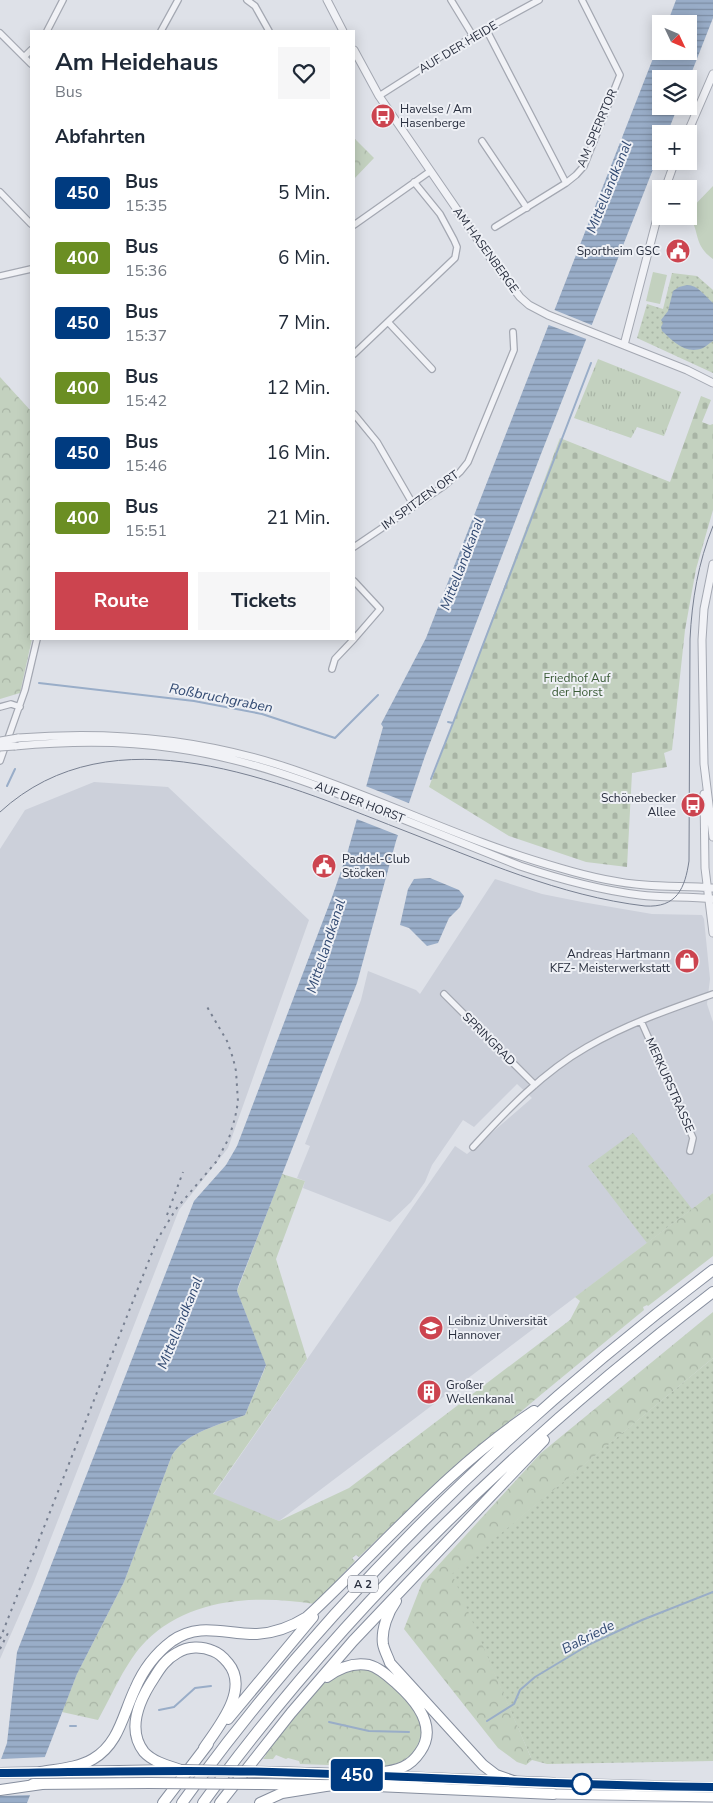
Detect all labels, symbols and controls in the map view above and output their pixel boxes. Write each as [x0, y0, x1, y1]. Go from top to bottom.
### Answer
north arrow [652, 15, 698, 60]
map controls [652, 15, 697, 225]
street label: AUF DER HEIDE [416, 17, 500, 77]
text: Am Heidehaus [55, 46, 218, 78]
button: heart [278, 47, 330, 99]
button: layers [652, 70, 697, 115]
text: Bus [55, 81, 83, 103]
street label: AM SPERRTOR [573, 86, 621, 170]
place label: Havelse / Am Hasenberge [400, 101, 472, 131]
bus stop icon: Havelse / Am Hasenberge [370, 103, 396, 129]
text: Abfahrten [55, 124, 145, 150]
button: + [652, 125, 697, 170]
water label: Mittellandkanal [582, 138, 636, 236]
text: Bus [125, 169, 158, 195]
text: 5 Min. [278, 180, 330, 206]
button: − [652, 180, 697, 225]
text: 450 [66, 181, 99, 205]
text: 15:35 [125, 195, 167, 217]
street label: AM HASENBERGE [450, 204, 522, 296]
text: Bus [125, 234, 158, 260]
public building icon: Sportheim GSC [665, 238, 691, 264]
place label: Sportheim GSC [577, 243, 660, 259]
text: 6 Min. [278, 245, 330, 271]
text: 400 [66, 246, 99, 270]
text: 15:36 [125, 260, 167, 282]
text: Bus [125, 299, 158, 325]
text: 7 Min. [278, 310, 330, 336]
text: 450 [66, 311, 99, 335]
text: 15:37 [125, 325, 167, 347]
text: Bus [125, 364, 158, 390]
text: 12 Min. [267, 375, 330, 401]
text: 400 [66, 376, 99, 400]
text: 15:42 [125, 390, 167, 412]
text: Bus [125, 429, 158, 455]
text: 16 Min. [267, 440, 330, 466]
text: 450 [66, 441, 99, 465]
text: 15:46 [125, 455, 167, 477]
street label: IM SPITZEN ORT [378, 466, 462, 533]
text: Bus [125, 494, 158, 520]
text: 21 Min. [267, 505, 330, 531]
text: 400 [66, 506, 99, 530]
water label: Mittellandkanal [436, 515, 488, 613]
text: 15:51 [125, 520, 167, 542]
button: Route [55, 572, 188, 630]
button: Tickets [198, 572, 330, 630]
park label: Friedhof Auf der Horst [544, 670, 611, 700]
water label: Roßbruchgraben [168, 679, 274, 717]
street label: AUF DER HORST [313, 778, 408, 827]
place label: Schönebecker Allee [601, 790, 677, 820]
bus stop icon: Schönebecker Allee [680, 792, 706, 818]
place label: Paddel-Club Stöcken [342, 851, 410, 881]
public building icon: Paddel-Club Stöcken [311, 853, 337, 879]
water label: Mittellandkanal [302, 897, 350, 995]
place label: Andreas Hartmann KFZ- Meisterwerkstatt [550, 946, 671, 976]
shop icon: Andreas Hartmann KFZ- Meisterwerkstatt [674, 948, 700, 974]
street label: SPRINGRAD [459, 1009, 519, 1069]
street label: MERKURSTRASSE [642, 1035, 698, 1135]
water label: Mittellandkanal [153, 1274, 207, 1372]
place label: Leibniz Universität Hannover [448, 1313, 548, 1343]
school or university icon: Leibniz Universität Hannover [418, 1315, 444, 1341]
place label: Großer Wellenkanal [446, 1377, 515, 1407]
building icon: Großer Wellenkanal [416, 1379, 442, 1405]
road number: A 2 [348, 1576, 378, 1592]
water label: Baßriede [558, 1615, 618, 1658]
line badge: 450 [328, 1759, 386, 1791]
text: 450 [341, 1763, 373, 1787]
unlabelled marker [571, 1773, 593, 1795]

